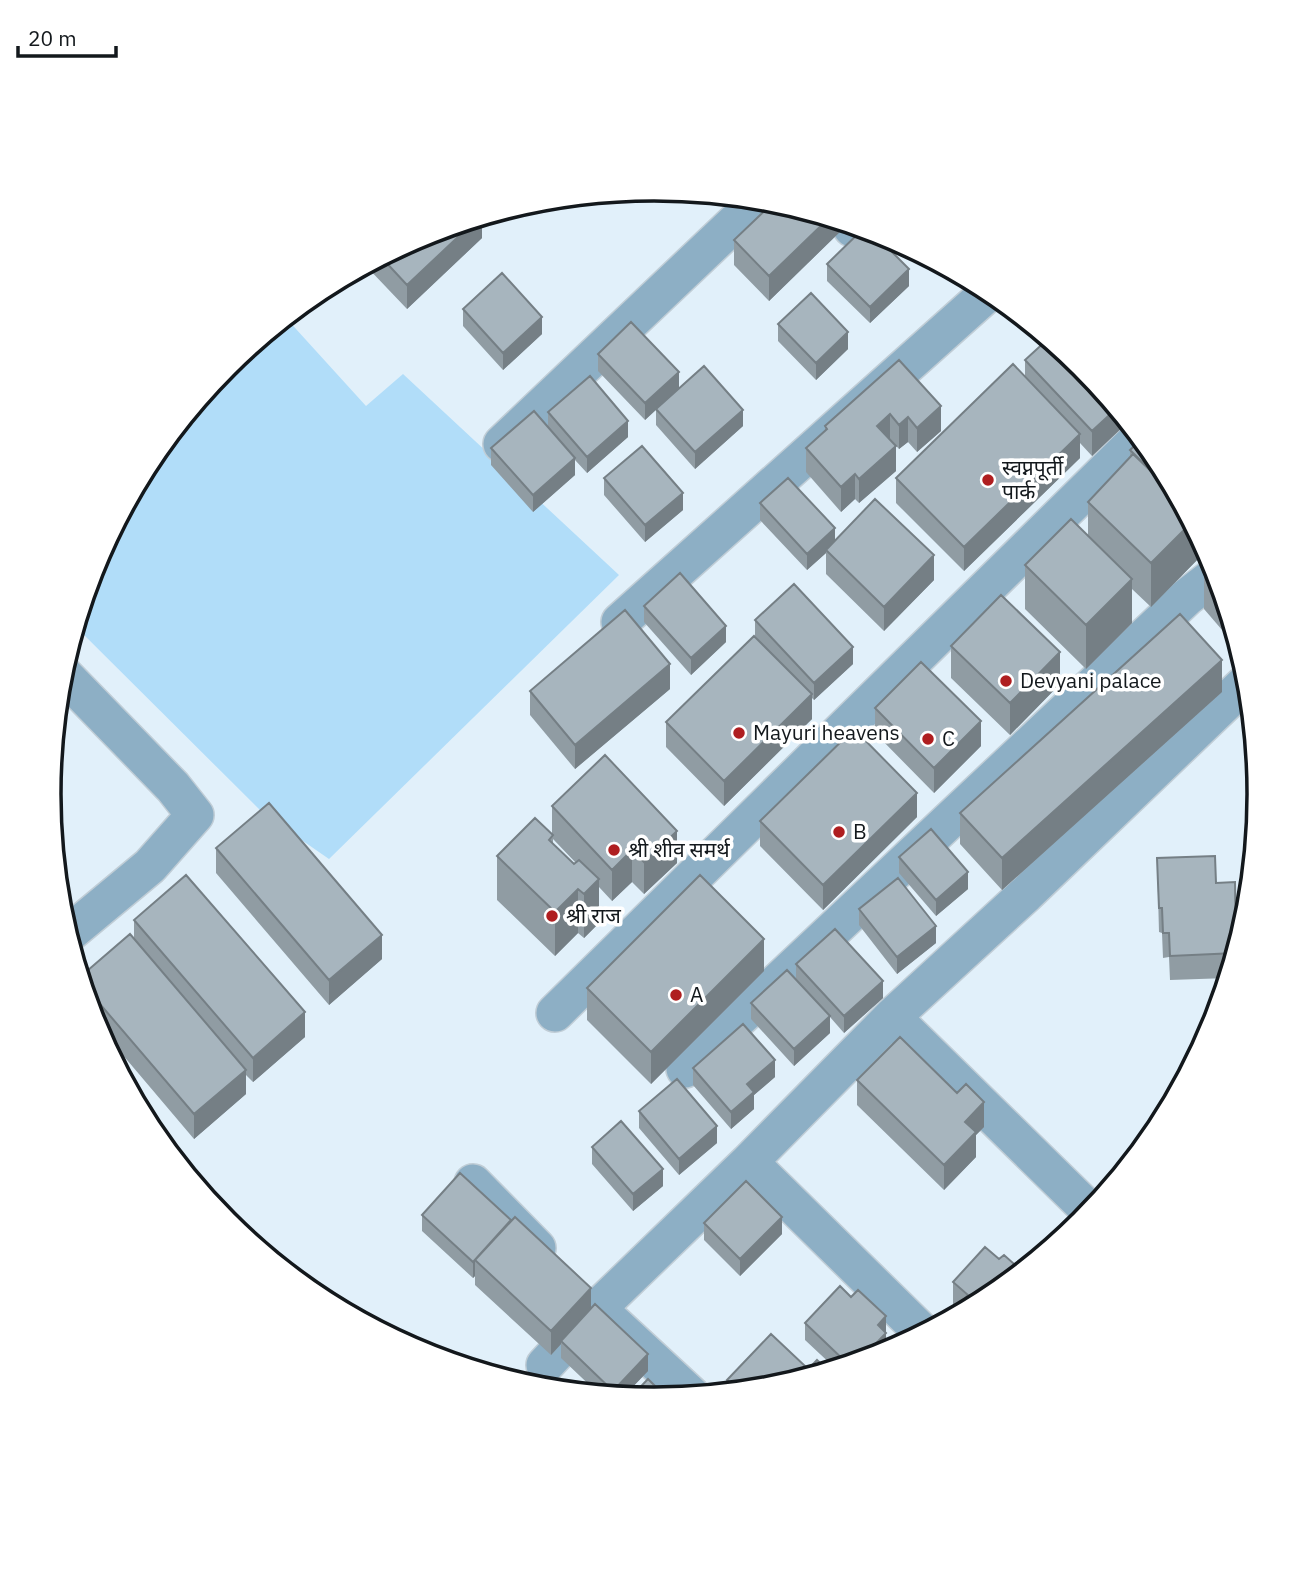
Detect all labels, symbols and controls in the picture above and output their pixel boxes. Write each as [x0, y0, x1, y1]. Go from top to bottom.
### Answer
scale bar [18, 14, 116, 58]
text: 20 m [28, 24, 77, 52]
place label: स्वप्नपूर्ती पार्क [1002, 453, 1065, 505]
marker: स्वप्नपूर्ती पार्क [980, 472, 996, 488]
place label: Devyani palace [1020, 666, 1162, 694]
marker: Devyani palace [998, 673, 1014, 689]
place label: Mayuri heavens [753, 718, 900, 746]
place label: C [942, 724, 955, 752]
marker: Mayuri heavens [731, 725, 747, 741]
marker: C [920, 731, 936, 747]
place label: B [853, 817, 867, 845]
marker: B [831, 824, 847, 840]
place label: श्री शीव समर्थ [628, 835, 731, 863]
marker: श्री शीव समर्थ [606, 842, 622, 858]
place label: श्री राज [566, 901, 621, 929]
marker: श्री राज [544, 908, 560, 924]
place label: A [690, 980, 703, 1008]
marker: A [668, 987, 684, 1003]

